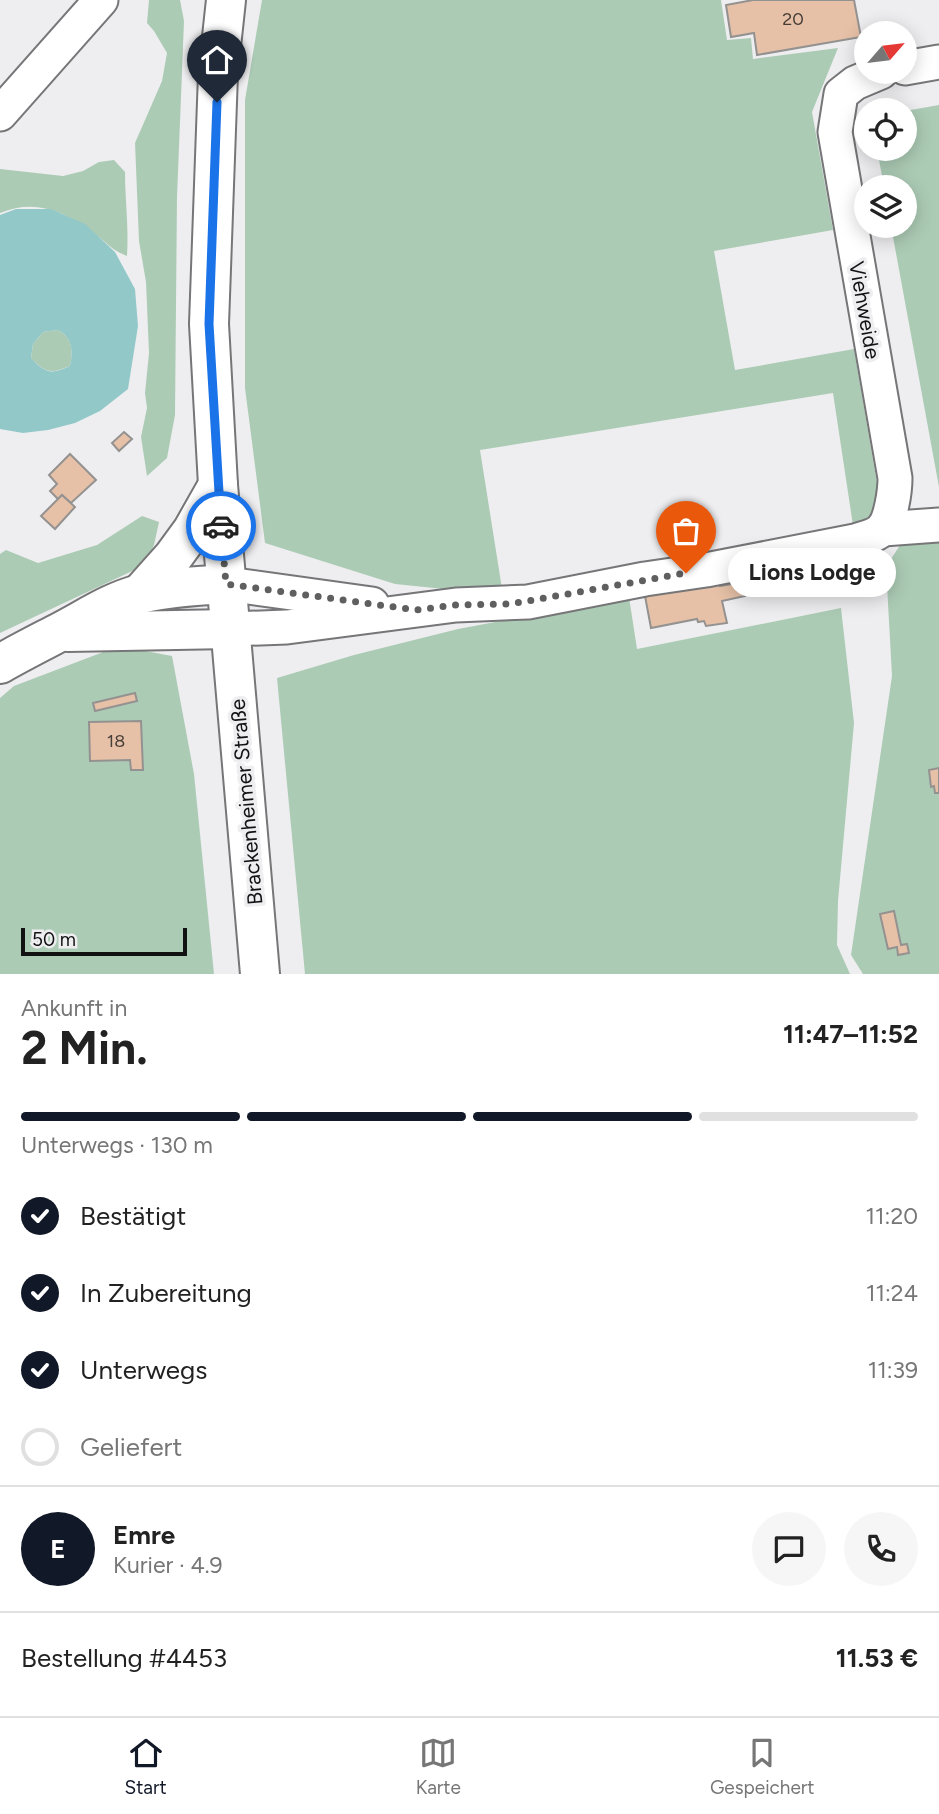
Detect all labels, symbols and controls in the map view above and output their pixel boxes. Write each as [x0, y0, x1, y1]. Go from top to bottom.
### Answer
house number: 20 [782, 8, 804, 30]
north arrow [854, 21, 917, 84]
map controls [854, 21, 917, 238]
pin [187, 30, 247, 102]
icon: home [198, 41, 236, 79]
button: locate [854, 98, 917, 161]
button: layers [854, 175, 917, 238]
street label: Viehweide [844, 259, 886, 361]
courier [186, 491, 256, 561]
pin [656, 501, 716, 573]
icon: car [202, 507, 240, 545]
icon: bag [667, 512, 705, 550]
callout: Lions Lodge [728, 548, 896, 598]
text: Lions Lodge [749, 558, 875, 586]
street label: Brackenheimer Straße [225, 698, 267, 906]
house number: 18 [107, 730, 125, 752]
scale bar [21, 925, 187, 957]
text: 50 m [32, 928, 76, 951]
text: Ankunft in [21, 994, 127, 1022]
text: 11:47–11:52 [783, 1018, 918, 1050]
text: 2 Min. [21, 1020, 148, 1076]
text: Unterwegs · 130 m [21, 1131, 213, 1159]
icon: check [21, 1197, 59, 1235]
text: Bestätigt [80, 1200, 186, 1232]
text: 11:20 [866, 1202, 918, 1230]
icon: check [21, 1274, 59, 1312]
text: In Zubereitung [80, 1277, 252, 1309]
text: 11:24 [866, 1279, 918, 1307]
icon: check [21, 1351, 59, 1389]
text: Unterwegs [80, 1354, 207, 1386]
text: 11:39 [868, 1356, 918, 1384]
text: Geliefert [80, 1431, 182, 1463]
button: chat [752, 1512, 826, 1586]
button: phone [844, 1512, 918, 1586]
text: Emre [113, 1519, 175, 1551]
text: E [50, 1533, 66, 1565]
text: Kurier · 4.9 [113, 1551, 223, 1579]
text: Bestellung #4453 [21, 1642, 227, 1674]
text: 11.53 € [836, 1642, 918, 1674]
tab: Start [125, 1734, 167, 1799]
tab: Karte [416, 1734, 461, 1799]
tab: Gespeichert [710, 1734, 814, 1799]

